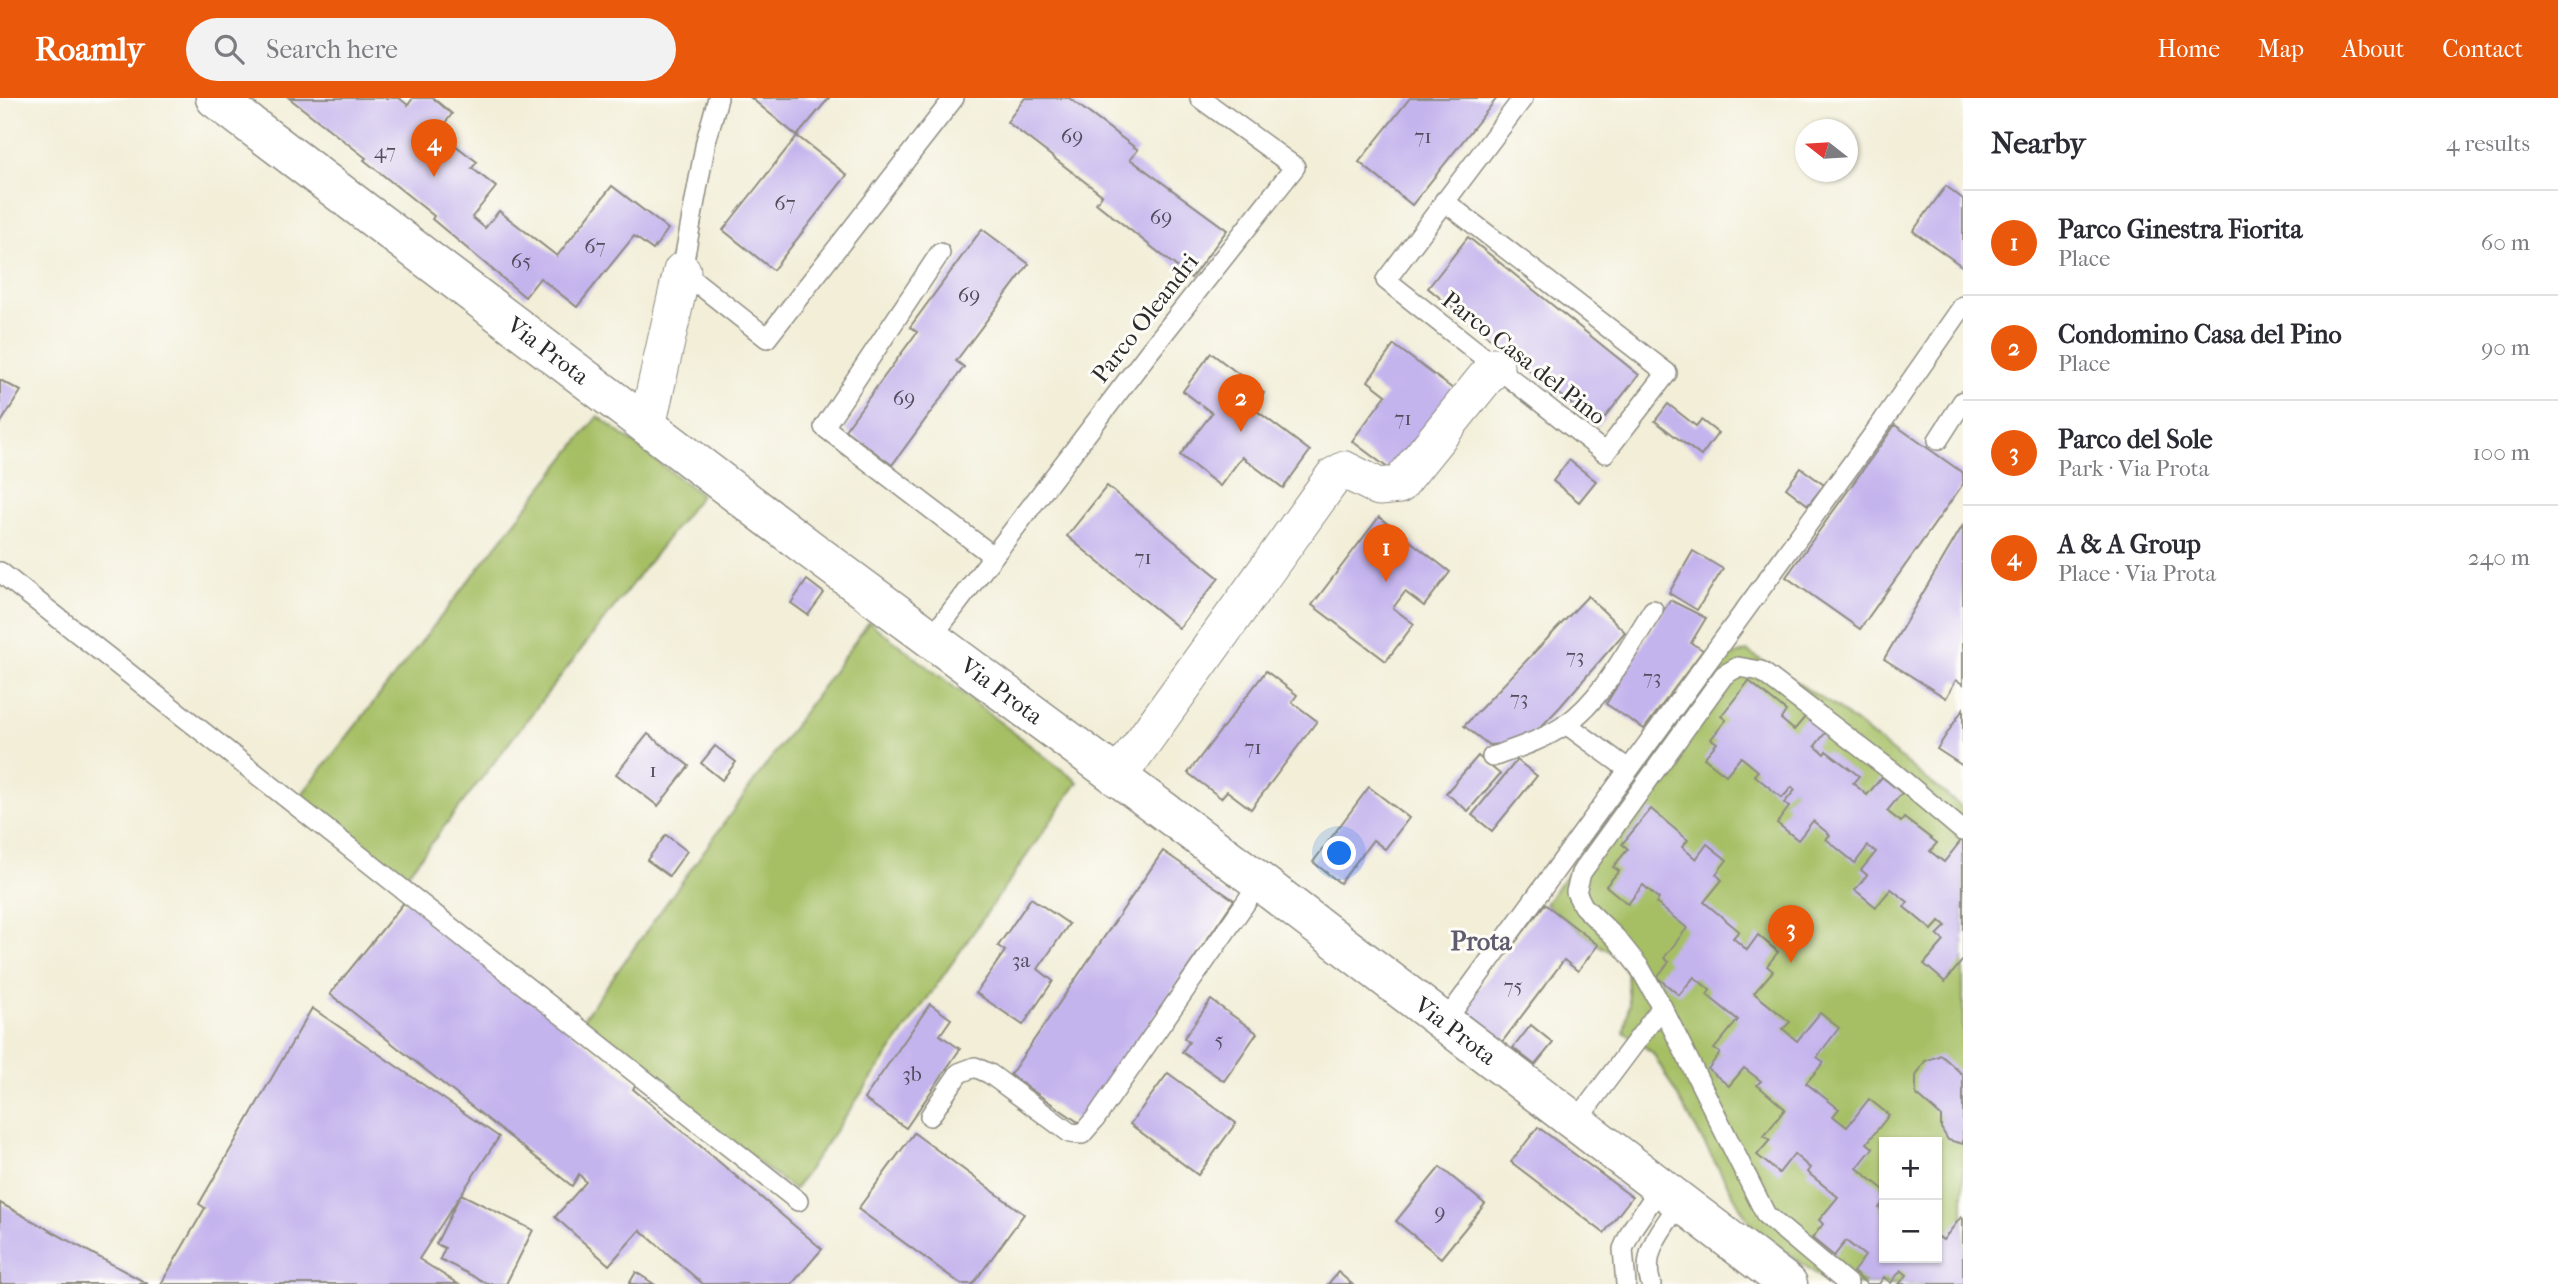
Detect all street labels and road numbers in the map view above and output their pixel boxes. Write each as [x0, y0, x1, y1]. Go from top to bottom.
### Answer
street label: Parco Oleandri [1086, 248, 1204, 388]
street label: Parco Casa del Pino [1437, 285, 1611, 431]
street label: Via Prota [501, 310, 595, 391]
street label: Via Prota [954, 651, 1049, 731]
street label: Via Prota [1408, 990, 1502, 1071]

